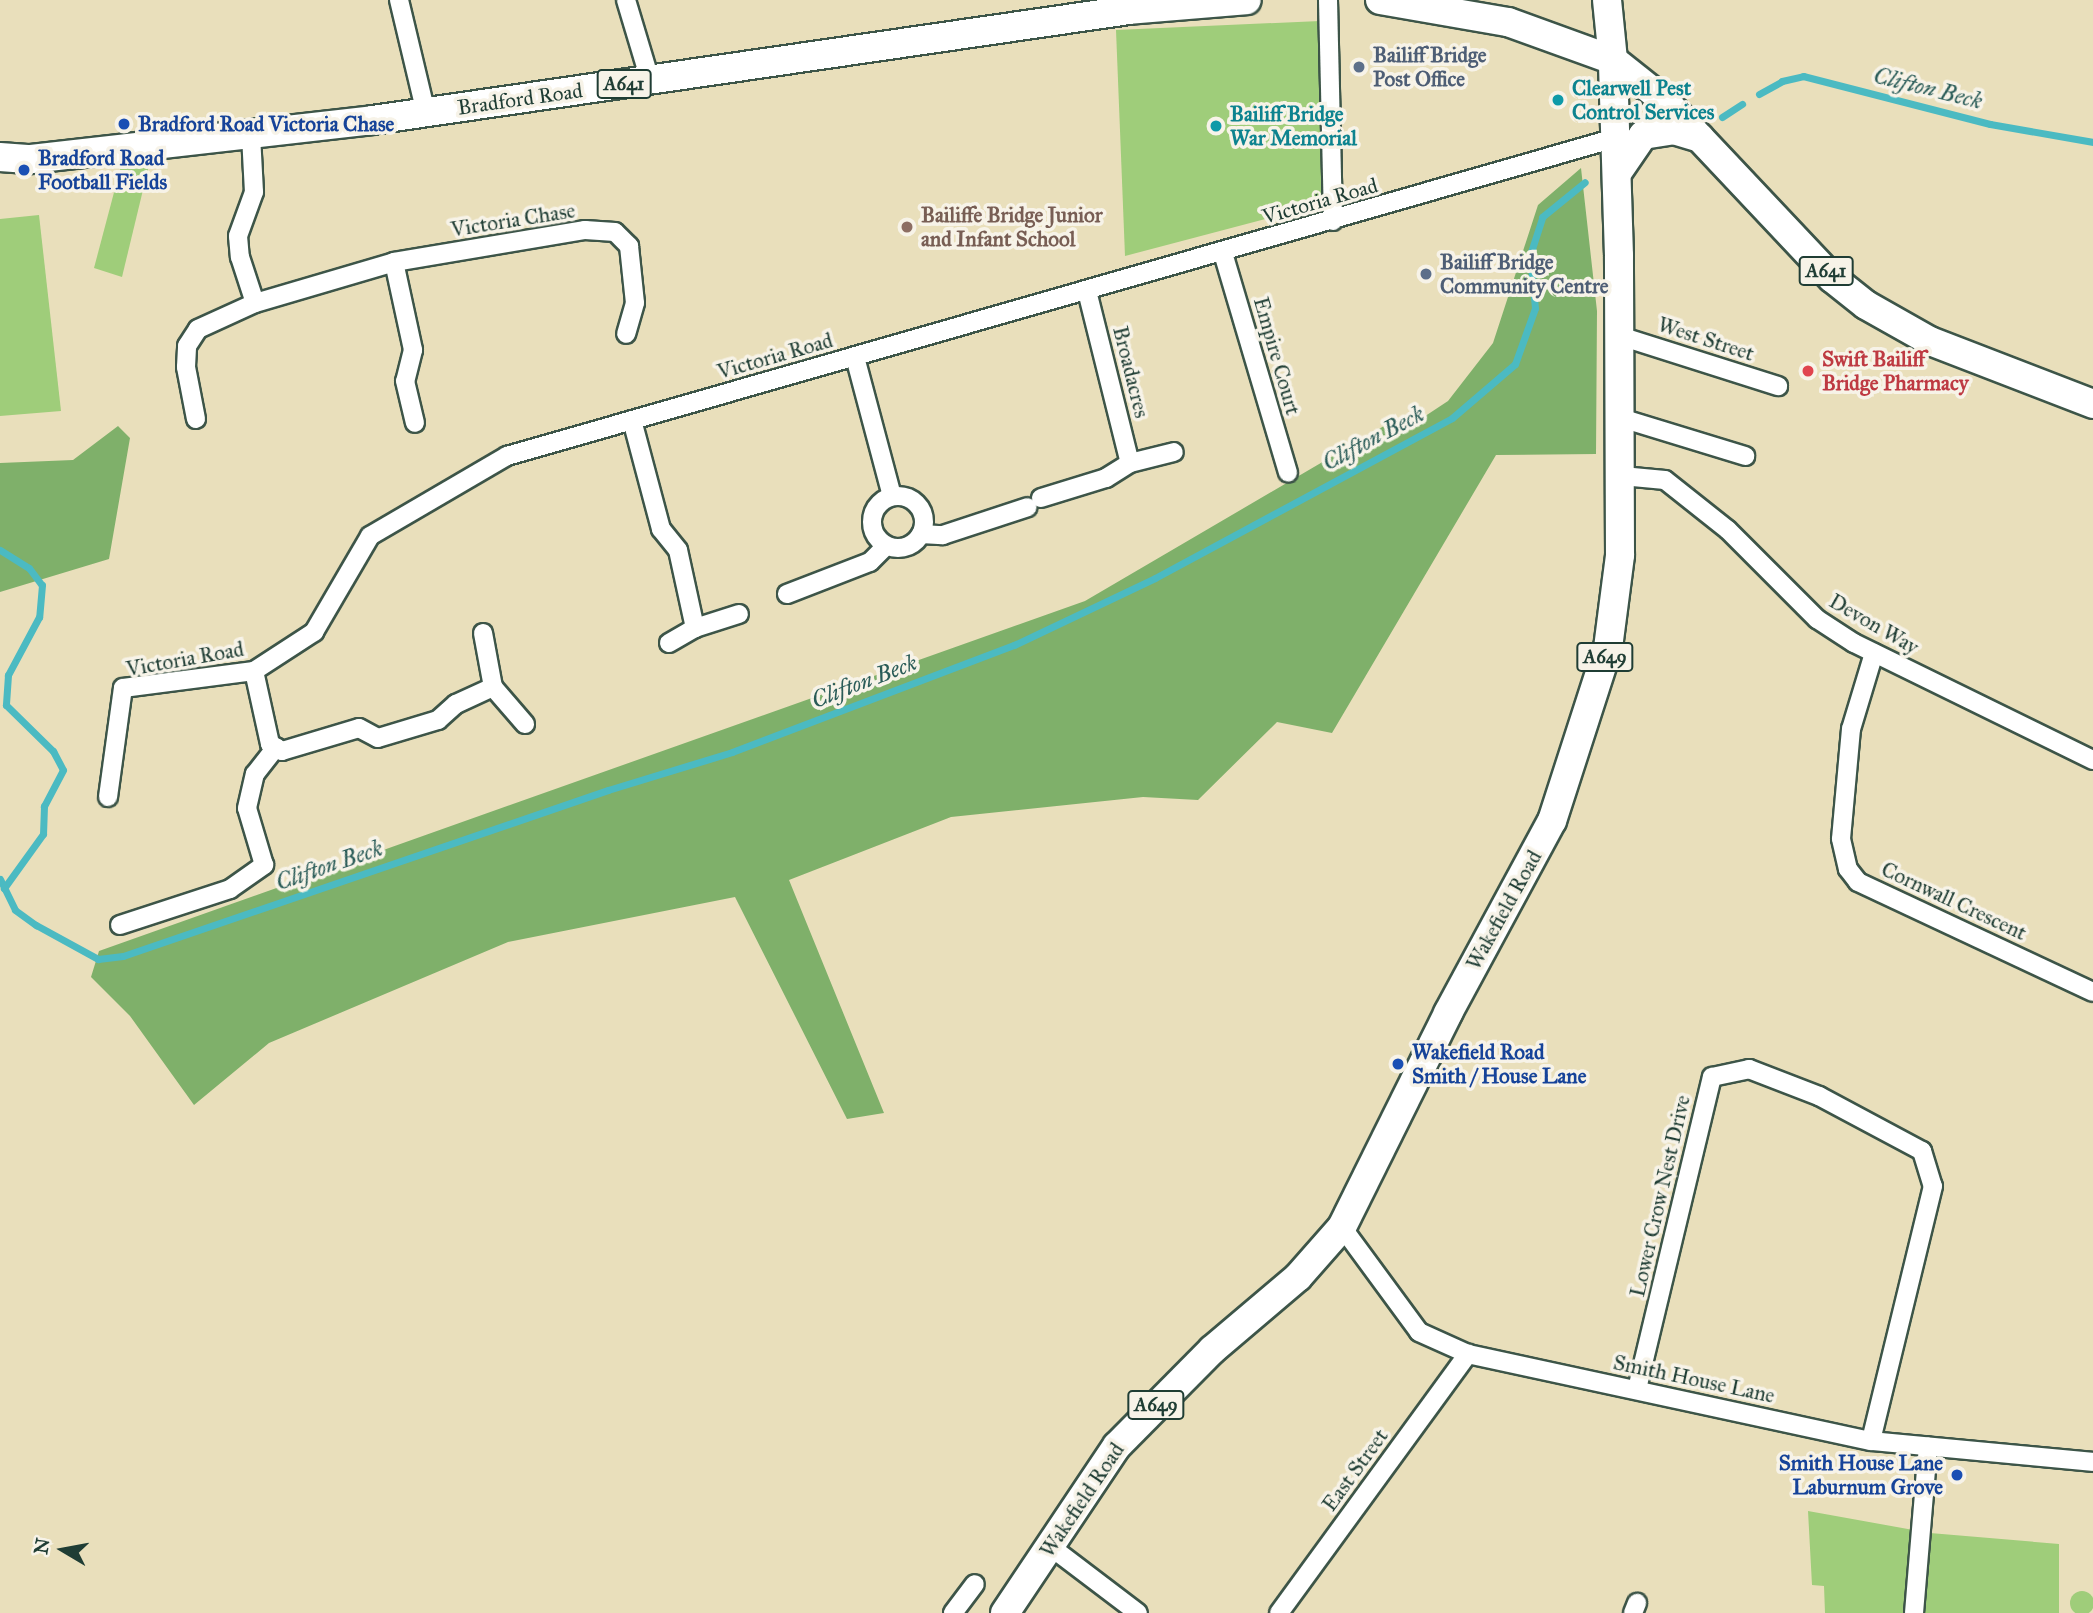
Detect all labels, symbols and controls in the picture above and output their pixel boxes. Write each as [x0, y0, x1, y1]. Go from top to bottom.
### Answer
place label: Bailiff Bridge Post Office [1373, 42, 1487, 92]
marker: Bailiff Bridge Post Office [1351, 59, 1367, 75]
water label: Clifton Beck [1871, 61, 1985, 115]
road number: A641 [596, 68, 652, 100]
place label: Clearwell Pest Control Services [1572, 75, 1714, 125]
street label: Bradford Road [456, 78, 584, 120]
marker: Clearwell Pest Control Services [1550, 92, 1566, 108]
place label: Bailiff Bridge War Memorial [1230, 101, 1357, 151]
place label: Bradford Road Victoria Chase [138, 111, 394, 137]
marker: Bradford Road Victoria Chase [116, 116, 132, 132]
marker: Bailiff Bridge War Memorial [1208, 118, 1224, 134]
place label: Bradford Road Football Fields [38, 145, 167, 195]
marker: Bradford Road Football Fields [16, 162, 32, 178]
street label: Victoria Road [1259, 172, 1381, 230]
street label: Victoria Chase [449, 198, 577, 242]
place label: Bailiffe Bridge Junior and Infant School [921, 202, 1103, 252]
marker: Bailiffe Bridge Junior and Infant School [899, 219, 915, 235]
place label: Bailiff Bridge Community Centre [1440, 249, 1608, 299]
road number: A641 [1798, 256, 1854, 286]
marker: Bailiff Bridge Community Centre [1418, 266, 1434, 282]
street label: Empire Court [1248, 294, 1306, 418]
street label: West Street [1655, 312, 1757, 366]
street label: Broadacres [1107, 324, 1155, 420]
street label: Victoria Road [714, 327, 836, 385]
place label: Swift Bailiff Bridge Pharmacy [1822, 346, 1969, 396]
marker: Swift Bailiff Bridge Pharmacy [1800, 363, 1816, 379]
water label: Clifton Beck [1317, 400, 1429, 476]
street label: Devon Way [1825, 588, 1923, 660]
street label: Victoria Road [124, 636, 246, 682]
road number: A649 [1575, 642, 1635, 672]
water label: Clifton Beck [807, 648, 921, 714]
water label: Clifton Beck [272, 834, 386, 896]
street label: Wakefield Road [1461, 846, 1547, 974]
street label: Cornwall Crescent [1877, 856, 2031, 946]
place label: Wakefield Road Smith / House Lane [1412, 1039, 1586, 1089]
marker: Wakefield Road Smith / House Lane [1390, 1056, 1406, 1072]
street label: Lower Crow Nest Drive [1625, 1093, 1695, 1299]
street label: Smith House Lane [1611, 1350, 1777, 1408]
road number: A649 [1126, 1390, 1186, 1420]
street label: East Street [1317, 1424, 1393, 1516]
street label: Wakefield Road [1035, 1438, 1129, 1562]
place label: Smith House Lane Laburnum Grove [1779, 1450, 1943, 1500]
marker: Smith House Lane Laburnum Grove [1949, 1467, 1965, 1483]
north arrow [28, 1515, 98, 1585]
text: N [29, 1536, 55, 1556]

